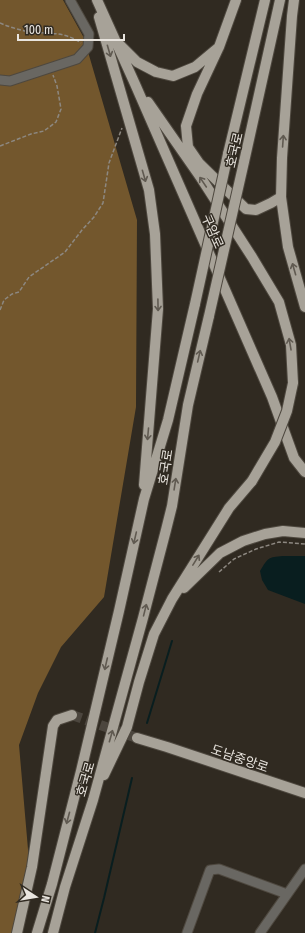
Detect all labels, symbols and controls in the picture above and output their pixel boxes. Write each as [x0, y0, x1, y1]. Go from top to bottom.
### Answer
scale bar [18, 16, 124, 42]
text: 100 m [24, 23, 53, 37]
one-way arrow [106, 44, 113, 57]
street label: 호국로 [223, 131, 246, 169]
one-way arrow [280, 135, 287, 148]
one-way arrow [141, 169, 149, 182]
one-way arrow [199, 177, 207, 188]
street label: 구암로 [198, 212, 227, 251]
one-way arrow [290, 263, 297, 276]
one-way arrow [154, 298, 162, 311]
one-way arrow [286, 338, 294, 351]
one-way arrow [196, 350, 204, 363]
one-way arrow [144, 427, 152, 440]
street label: 호국로 [155, 448, 176, 486]
one-way arrow [171, 478, 179, 491]
one-way arrow [131, 531, 139, 544]
one-way arrow [193, 554, 201, 566]
one-way arrow [142, 604, 150, 617]
one-way arrow [102, 657, 110, 670]
one-way arrow [107, 729, 115, 742]
street label: 도남중앙로 [209, 742, 271, 775]
street label: 호국로 [73, 760, 98, 798]
one-way arrow [64, 811, 72, 824]
north arrow [16, 877, 56, 917]
text: N [38, 894, 52, 904]

